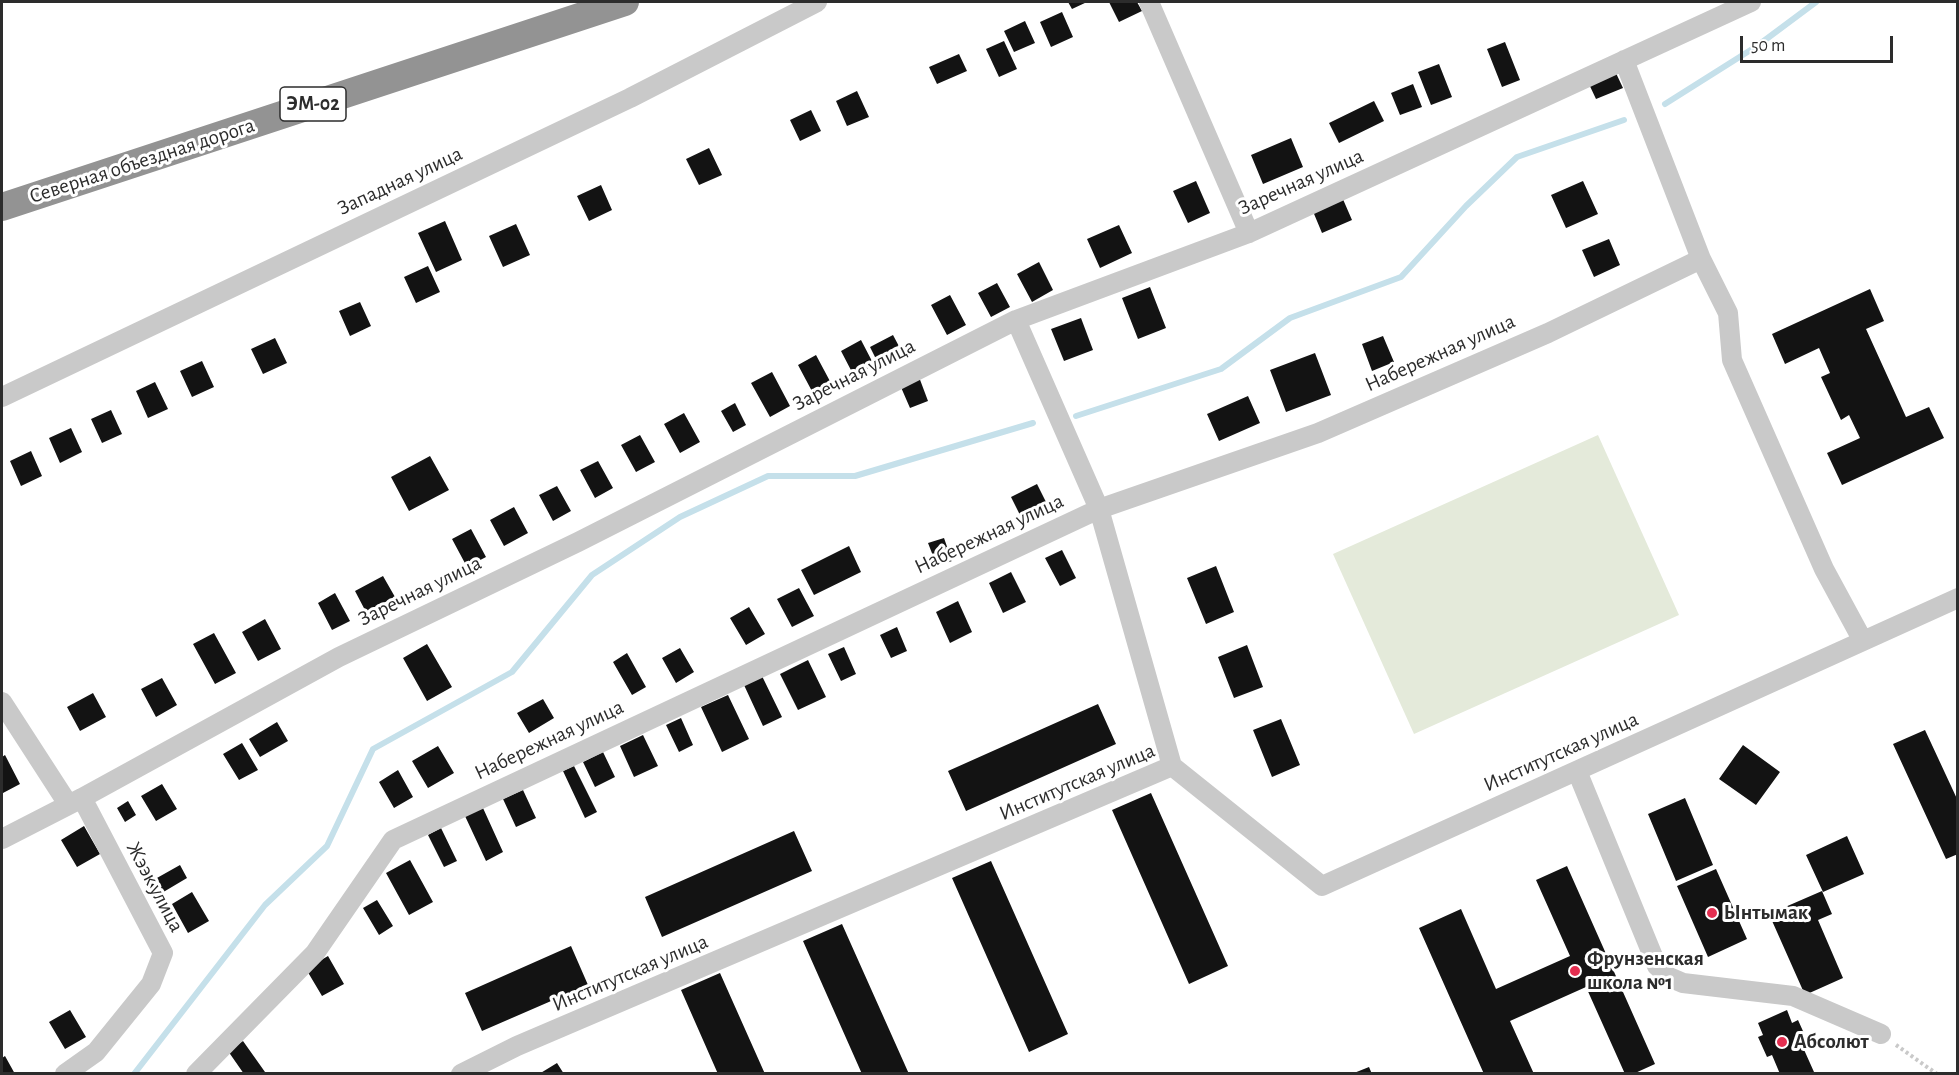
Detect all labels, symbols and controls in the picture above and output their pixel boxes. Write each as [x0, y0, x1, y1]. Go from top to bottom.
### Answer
scale bar [1743, 24, 1896, 62]
text: 50 m [1751, 37, 1785, 55]
road number: ЭМ-02 [280, 87, 346, 121]
street label: Северная объездная дорога [26, 113, 258, 209]
street label: Западная улица [334, 141, 466, 221]
street label: Заречная улица [1235, 143, 1367, 221]
street label: Набережная улица [1361, 309, 1519, 397]
street label: Заречная улица [789, 333, 919, 417]
street label: Набережная улица [910, 488, 1068, 580]
street label: Заречная улица [354, 550, 486, 632]
street label: Набережная улица [470, 694, 628, 786]
street label: Институтская улица [1480, 707, 1642, 797]
street label: Институтская улица [995, 738, 1159, 826]
street label: Жээк улица [121, 838, 189, 936]
place label: Ынтымак [1724, 900, 1808, 926]
marker: Ынтымак [1705, 906, 1719, 920]
street label: Институтская улица [548, 929, 712, 1017]
place label: Фрунзенская школа №1 [1587, 946, 1704, 996]
marker: Фрунзенская школа №1 [1568, 964, 1582, 978]
place label: Абсолют [1794, 1029, 1869, 1055]
marker: Абсолют [1775, 1035, 1789, 1049]

